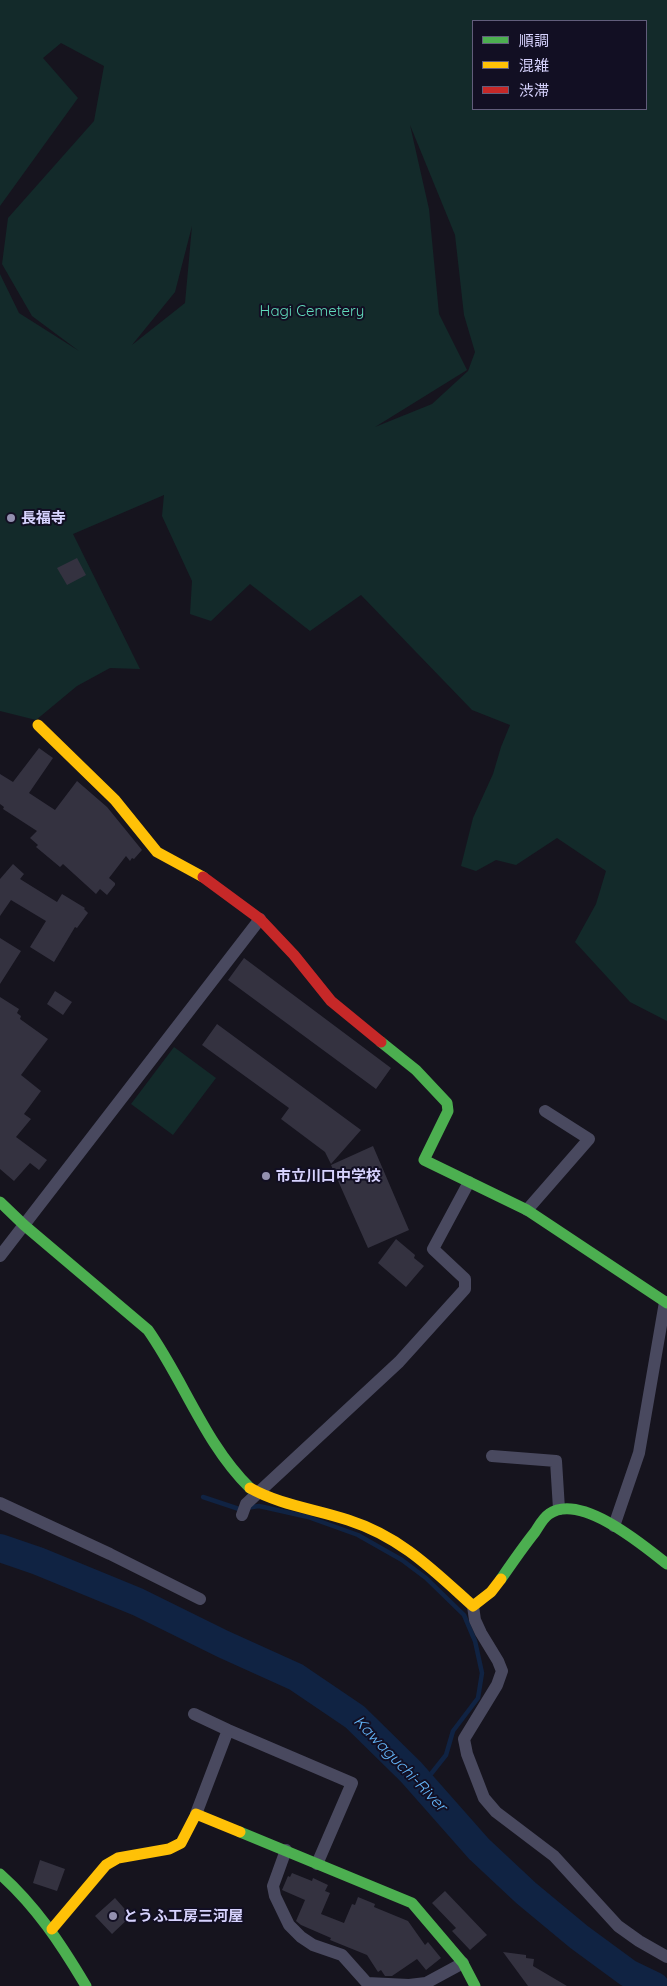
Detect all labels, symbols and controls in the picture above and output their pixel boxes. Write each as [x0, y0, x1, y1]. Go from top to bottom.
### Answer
legend [472, 20, 647, 110]
text: 順調 [519, 31, 549, 50]
text: 混雑 [519, 56, 549, 75]
text: 渋滞 [519, 81, 549, 100]
park label: Hagi Cemetery [260, 302, 364, 320]
place label: 長福寺 [21, 509, 66, 527]
marker: 長福寺 [5, 512, 17, 524]
place label: 市立川口中学校 [276, 1167, 381, 1185]
marker: 市立川口中学校 [260, 1170, 272, 1182]
water label: Kawaguchi-River [349, 1712, 451, 1816]
place label: とうふ工房三河屋 [123, 1907, 243, 1925]
marker: とうふ工房三河屋 [107, 1910, 119, 1922]

